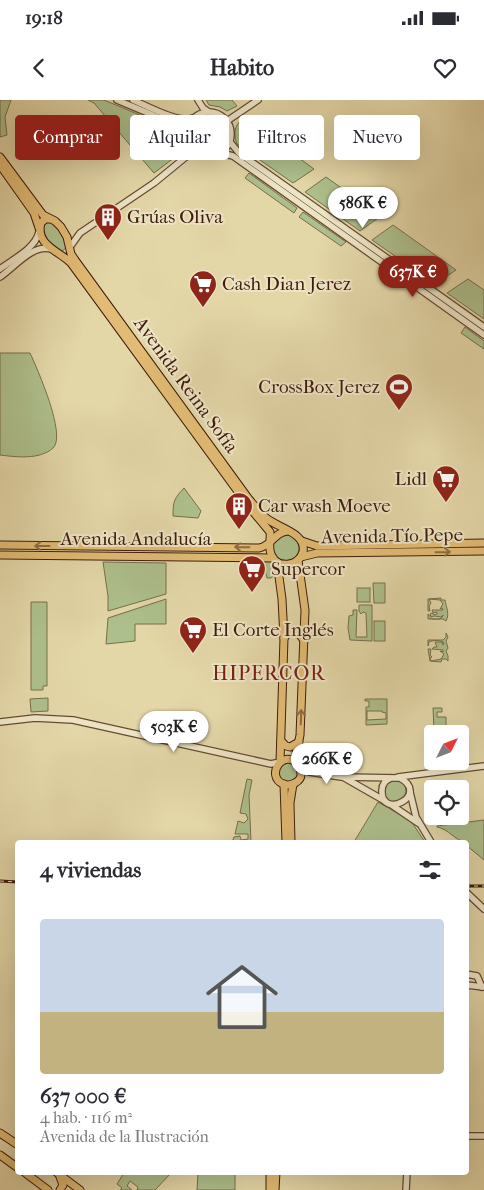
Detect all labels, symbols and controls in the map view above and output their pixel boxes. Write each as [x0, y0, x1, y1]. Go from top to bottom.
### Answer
text: 19:18 [25, 7, 63, 29]
icon: back [25, 54, 53, 82]
icon: heart [431, 54, 459, 82]
text: Habito [210, 55, 274, 81]
chip: Comprar [15, 115, 120, 160]
chip: Alquilar [130, 115, 229, 160]
chip: Filtros [239, 115, 324, 160]
chip: Nuevo [334, 115, 420, 160]
pin: 586K € [322, 186, 404, 229]
text: 586K € [339, 193, 387, 212]
building icon: Grúas Oliva [93, 202, 123, 241]
place label: Grúas Oliva [127, 206, 223, 228]
pin: 637K € [372, 256, 454, 298]
text: 637K € [389, 262, 437, 281]
supermarket icon: Cash Dian Jerez [188, 269, 218, 308]
place label: Cash Dian Jerez [222, 273, 351, 295]
street label: Avenida Reina Sofía [129, 312, 243, 457]
sports icon: CrossBox Jerez [384, 372, 414, 411]
place label: CrossBox Jerez [258, 376, 380, 398]
supermarket icon: Lidl [431, 464, 461, 503]
place label: Lidl [394, 468, 427, 490]
building icon: Car wash Moeve [224, 491, 254, 530]
place label: Car wash Moeve [258, 495, 391, 517]
street label: Avenida Tío Pepe [320, 524, 463, 548]
street label: Avenida Andalucía [59, 528, 212, 550]
one-way arrow [34, 541, 50, 551]
one-way arrow [234, 543, 250, 552]
one-way arrow [434, 548, 450, 557]
supermarket icon: Supercor [237, 554, 267, 593]
place label: Supercor [271, 558, 346, 580]
supermarket icon: El Corte Inglés [178, 615, 208, 654]
place label: El Corte Inglés [212, 619, 334, 641]
district label: HIPERCOR [212, 662, 326, 685]
one-way arrow [296, 709, 305, 725]
pin: 503K € [133, 710, 215, 753]
text: 503K € [151, 717, 197, 736]
north arrow [424, 725, 469, 770]
map controls [424, 725, 469, 825]
pin: 266K € [286, 742, 368, 785]
text: 266K € [302, 749, 352, 768]
button: locate [424, 780, 469, 825]
icon: filters [416, 856, 444, 884]
text: 4 viviendas [40, 858, 141, 882]
icon: home [197, 952, 287, 1042]
text: 637 000 € [40, 1084, 126, 1108]
text: 4 hab. · 116 m² [40, 1108, 132, 1127]
text: Avenida de la Ilustración [40, 1127, 209, 1146]

